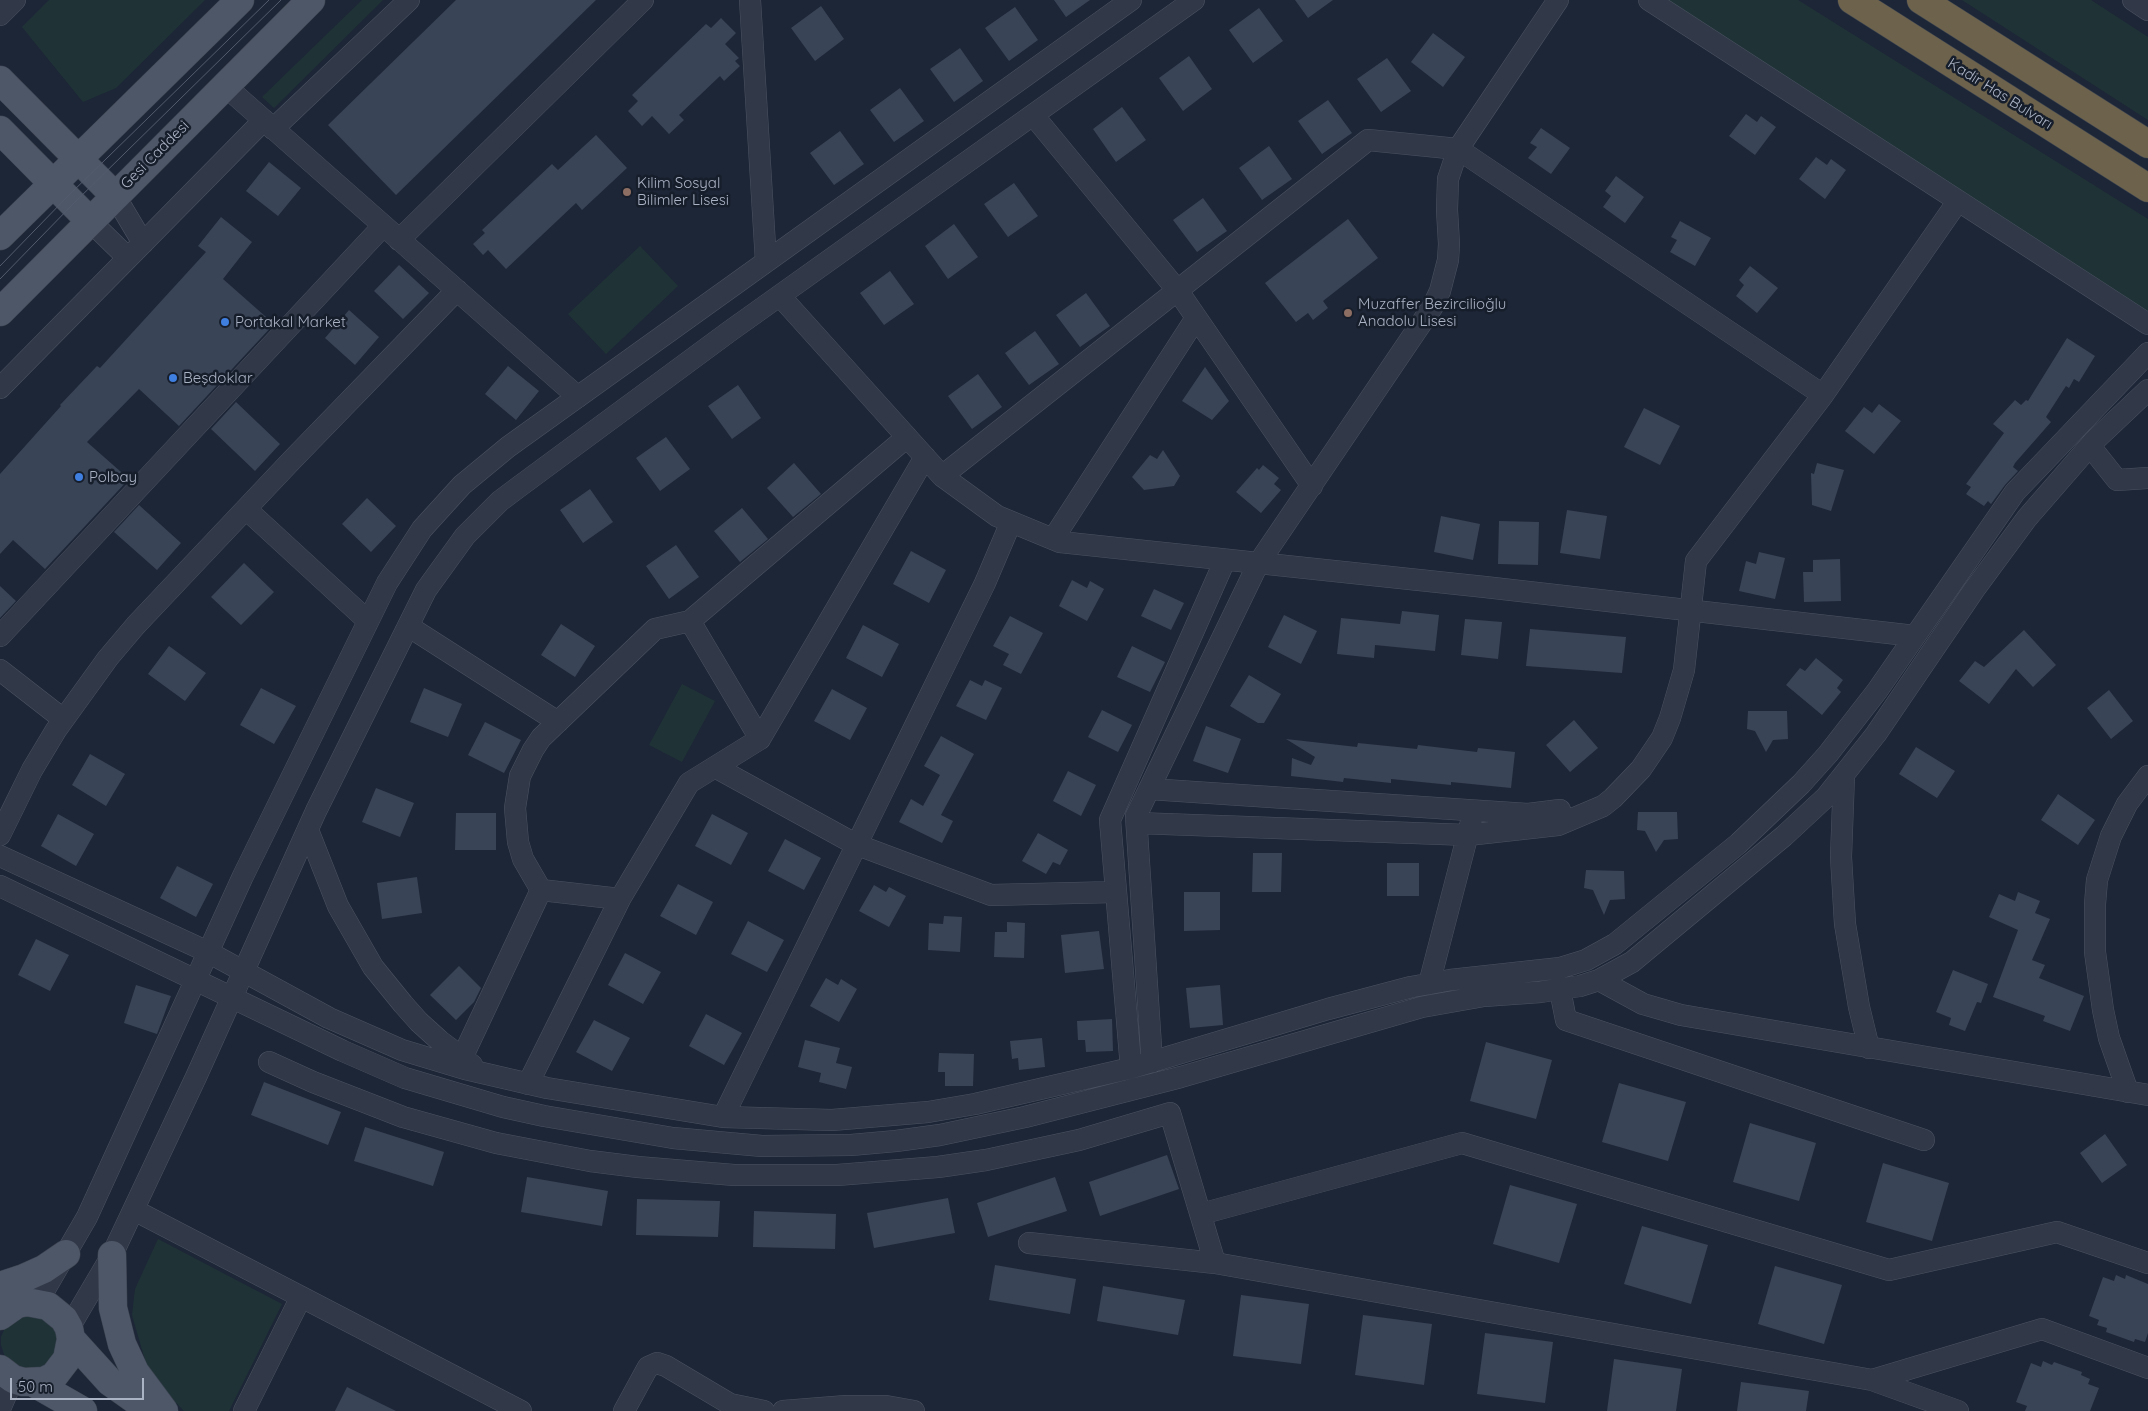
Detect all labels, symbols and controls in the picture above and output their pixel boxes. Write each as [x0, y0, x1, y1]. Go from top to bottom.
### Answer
street label: Kadir Has Bulvarı [1944, 55, 2056, 133]
street label: Gesi Caddesi [117, 117, 193, 193]
place label: Kilim Sosyal Bilimler Lisesi [637, 174, 729, 209]
marker: Kilim Sosyal Bilimler Lisesi [621, 186, 633, 198]
place label: Muzaffer Bezircilioğlu Anadolu Lisesi [1358, 295, 1506, 330]
marker: Muzaffer Bezircilioğlu Anadolu Lisesi [1342, 307, 1354, 319]
place label: Portakal Market [235, 313, 346, 331]
marker: Portakal Market [219, 316, 231, 328]
place label: Beşdoklar [183, 369, 253, 387]
marker: Beşdoklar [167, 372, 179, 384]
place label: Polbay [89, 468, 137, 486]
marker: Polbay [73, 471, 85, 483]
scale bar [12, 1368, 146, 1400]
text: 50 m [18, 1377, 53, 1396]

